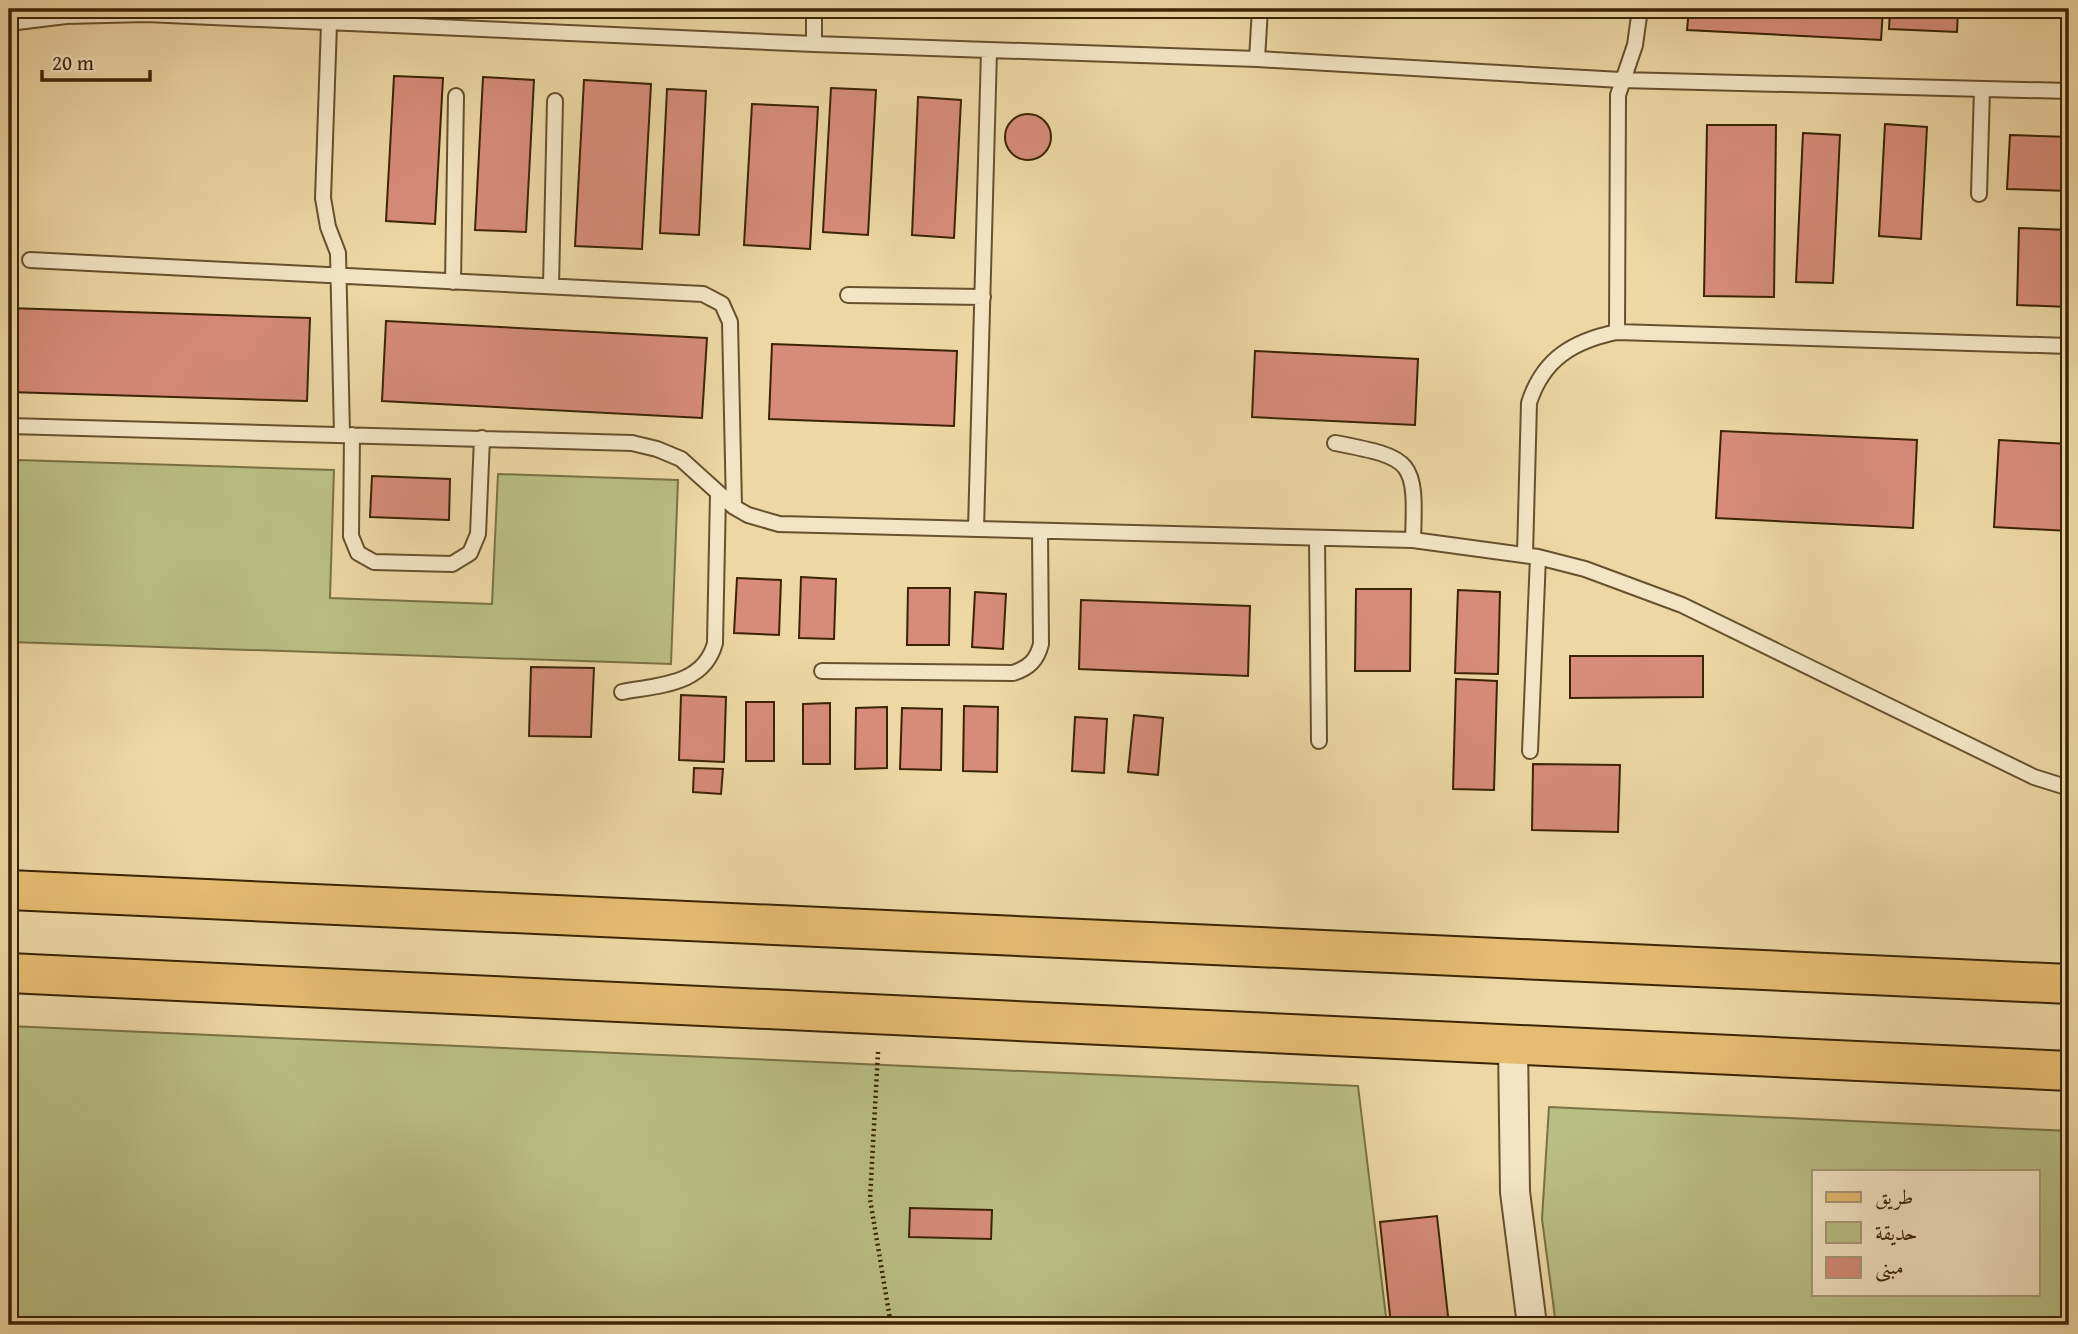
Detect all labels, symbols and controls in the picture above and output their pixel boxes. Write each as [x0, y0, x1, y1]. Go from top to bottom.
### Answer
scale bar [42, 38, 150, 82]
text: 20 m [52, 47, 94, 78]
legend [1812, 1170, 2039, 1296]
text: طريق [1875, 1181, 1913, 1212]
text: حديقة [1875, 1217, 1918, 1248]
text: مبنى [1875, 1251, 1904, 1282]

